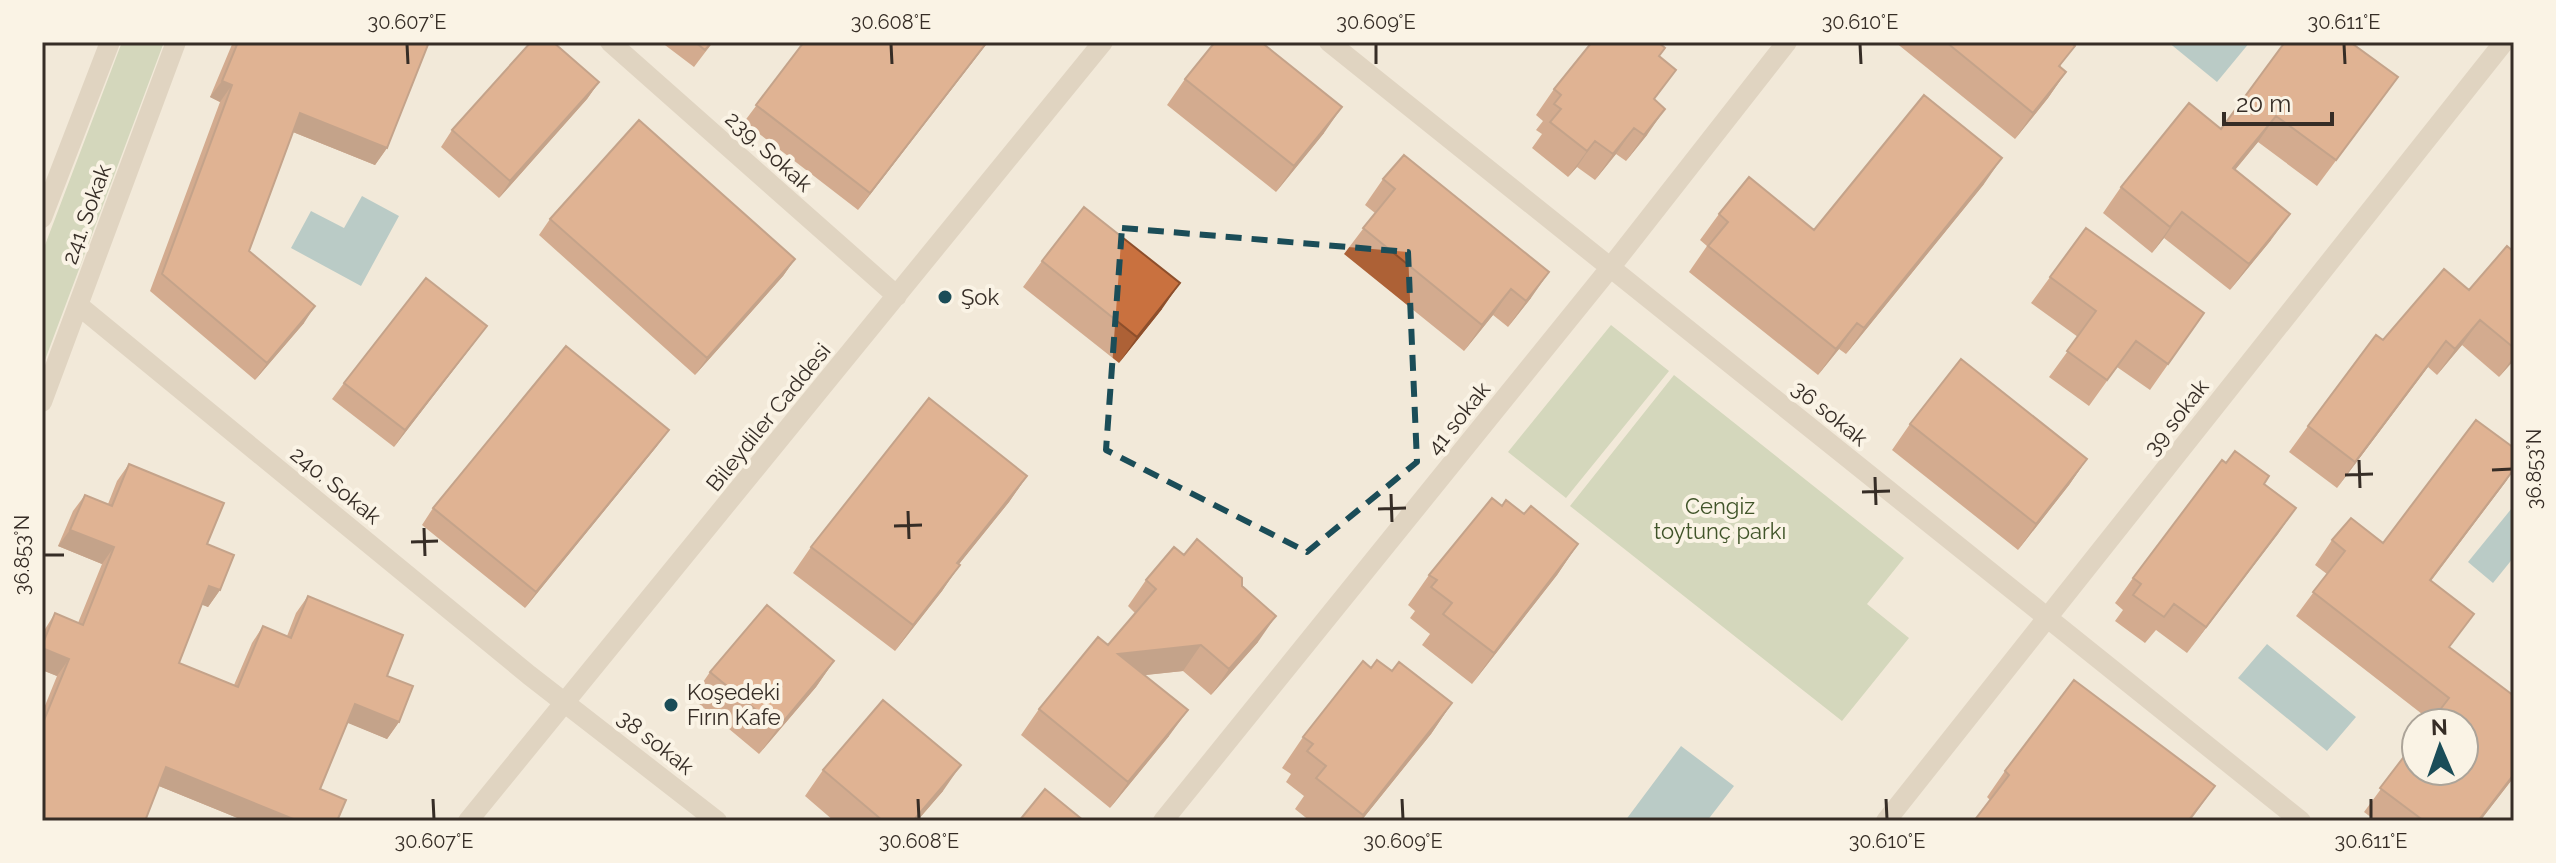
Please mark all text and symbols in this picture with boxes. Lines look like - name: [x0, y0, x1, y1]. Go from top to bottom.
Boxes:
- text: 30.607°E: [367, 10, 447, 34]
- text: 30.608°E: [851, 10, 931, 34]
- text: 30.609°E: [1336, 10, 1416, 34]
- text: 30.610°E: [1822, 10, 1898, 34]
- text: 30.611°E: [2308, 10, 2380, 34]
- scale bar: [2224, 76, 2332, 126]
- text: 20 m: [2236, 89, 2291, 118]
- street label: 239. Sokak: [720, 105, 818, 197]
- street label: 241. Sokak: [56, 160, 116, 267]
- place label: Şok: [961, 284, 999, 310]
- marker: Şok: [936, 288, 954, 306]
- street label: Bileydiler Caddesi: [700, 338, 836, 496]
- street label: 39 sokak: [2138, 374, 2214, 460]
- street label: 36 sokak: [1787, 375, 1873, 452]
- street label: 41 sokak: [1421, 376, 1495, 460]
- text: 36.853°N: [2522, 429, 2546, 509]
- street label: 240. Sokak: [286, 441, 387, 529]
- park label: Cengiz toytunç parkı: [1654, 493, 1786, 544]
- text: 36.853°N: [10, 515, 34, 595]
- place label: Koşedeki Fırın Kafe: [687, 679, 781, 730]
- marker: Koşedeki Fırın Kafe: [662, 696, 680, 714]
- street label: 38 sokak: [613, 704, 699, 780]
- north arrow: [2400, 707, 2480, 787]
- text: N: [2430, 714, 2448, 740]
- text: 30.607°E: [394, 829, 474, 853]
- text: 30.608°E: [879, 829, 959, 853]
- text: 30.609°E: [1363, 829, 1443, 853]
- text: 30.610°E: [1849, 829, 1925, 853]
- text: 30.611°E: [2335, 829, 2407, 853]

